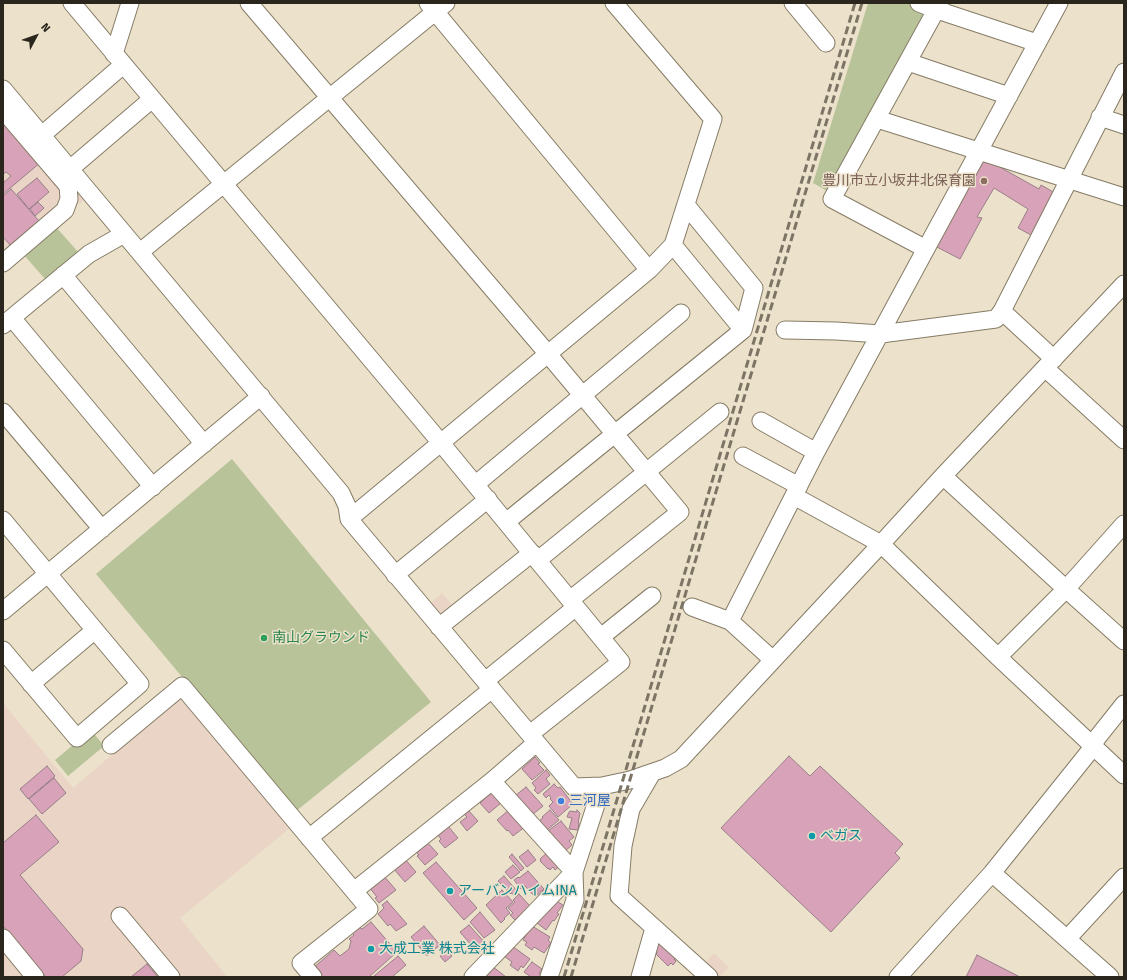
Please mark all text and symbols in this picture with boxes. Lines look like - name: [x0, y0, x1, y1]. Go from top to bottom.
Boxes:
- north arrow: [16, 16, 56, 56]
- text: N: [38, 21, 53, 35]
- place label: 豊川市立小坂井北保育園: [822, 173, 976, 189]
- marker: 豊川市立小坂井北保育園: [979, 176, 989, 186]
- place label: 南山グラウンド: [272, 630, 370, 646]
- marker: 南山グラウンド: [259, 633, 269, 643]
- place label: 三河屋: [569, 793, 611, 809]
- marker: 三河屋: [556, 796, 566, 806]
- place label: ベガス: [820, 828, 862, 844]
- marker: ベガス: [807, 831, 817, 841]
- place label: アーバンハイムINA: [458, 883, 577, 899]
- marker: アーバンハイムINA: [445, 886, 455, 896]
- place label: 大成工業 株式会社: [379, 941, 495, 957]
- marker: 大成工業 株式会社: [366, 944, 376, 954]

